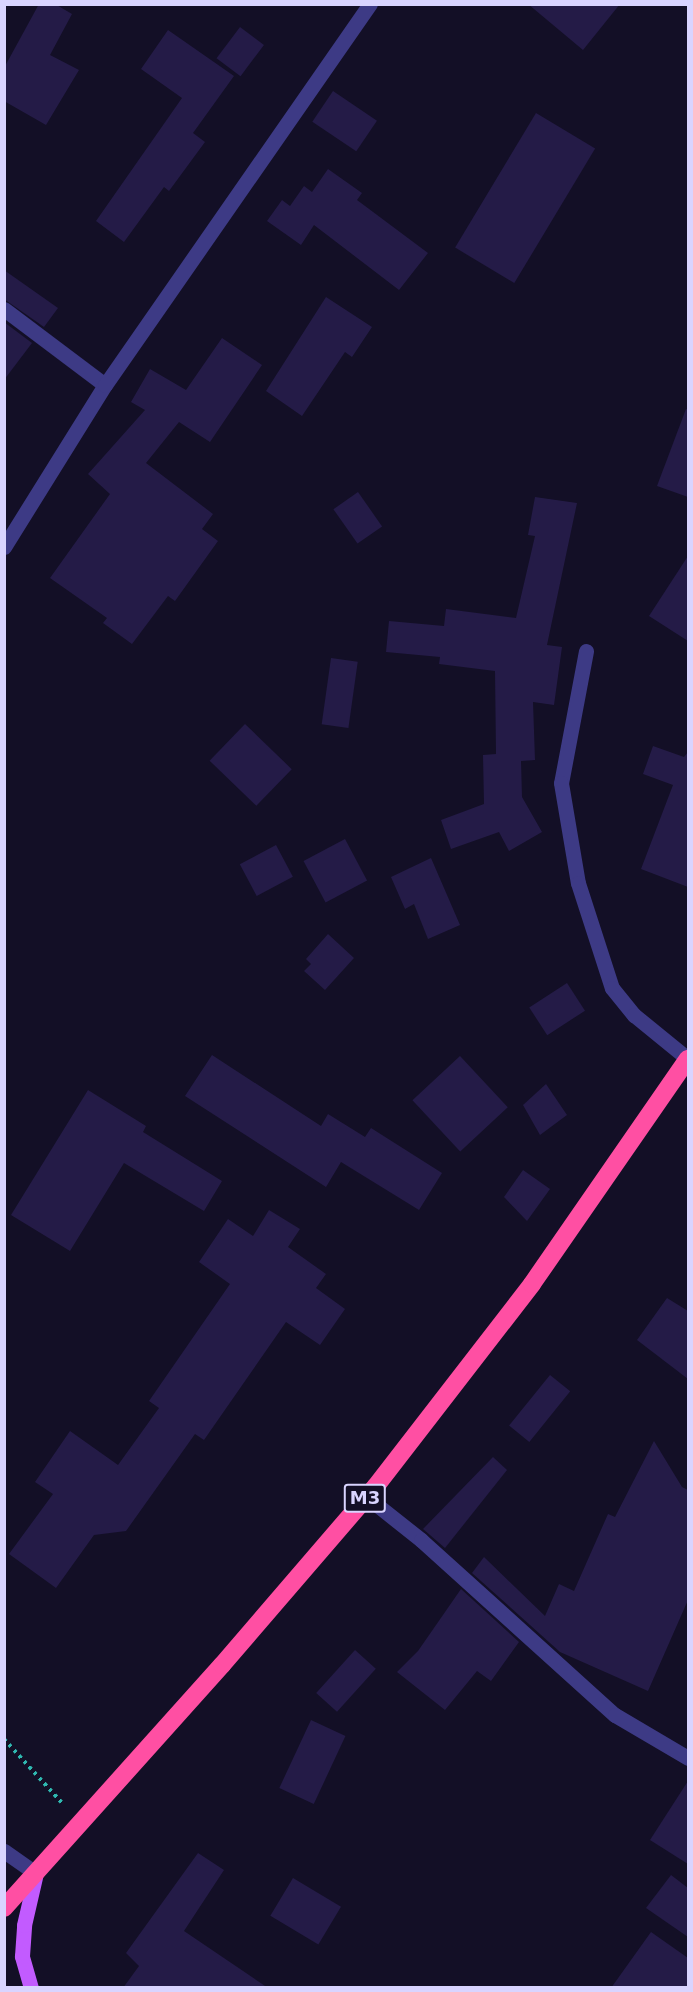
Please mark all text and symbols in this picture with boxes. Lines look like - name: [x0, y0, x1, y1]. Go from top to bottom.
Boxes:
- road number: M3: [342, 1483, 388, 1513]

